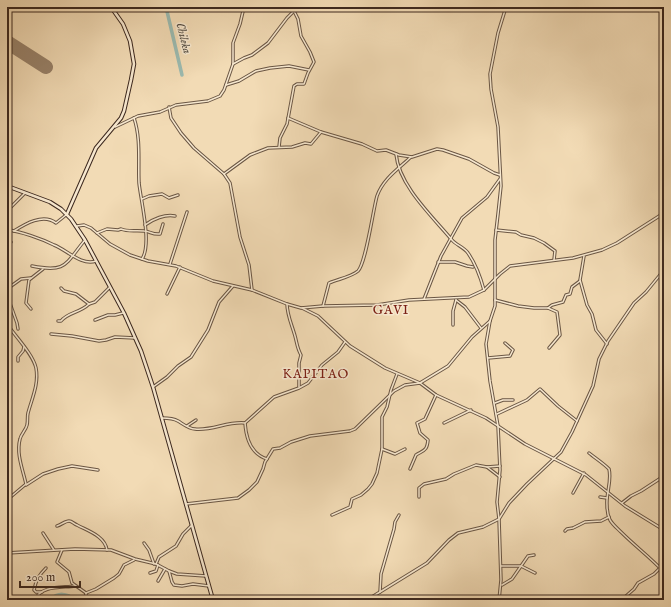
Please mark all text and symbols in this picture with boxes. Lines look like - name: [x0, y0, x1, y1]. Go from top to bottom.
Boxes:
- water label: Chileka: [172, 21, 195, 55]
- district label: GAVI: [373, 302, 409, 319]
- district label: KAPITAO: [283, 366, 349, 383]
- scale bar: [20, 563, 80, 589]
- text: 200 m: [26, 570, 55, 585]

